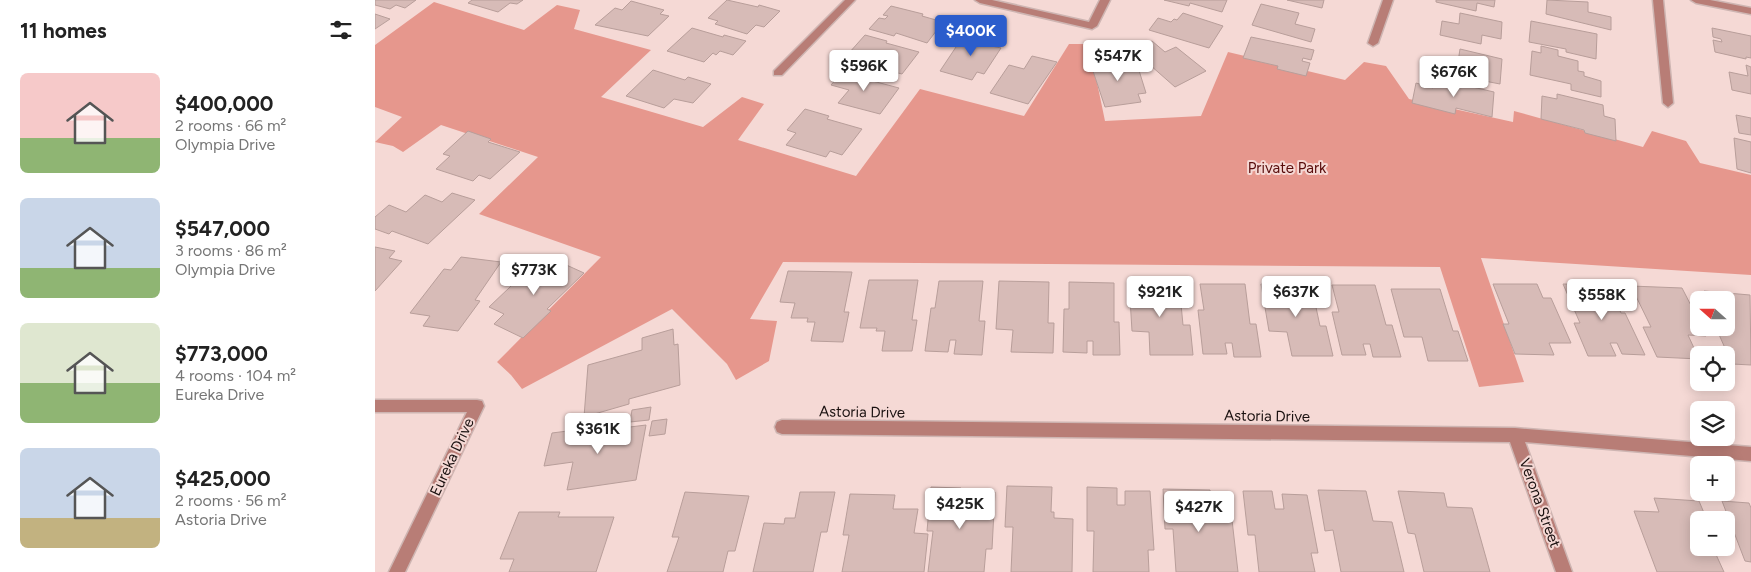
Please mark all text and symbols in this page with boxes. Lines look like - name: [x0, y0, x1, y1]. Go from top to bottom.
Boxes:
- pin: $400K: [936, 15, 1006, 57]
- icon: filters: [327, 16, 355, 44]
- text: 11 homes: [20, 18, 107, 43]
- text: $400K: [946, 21, 996, 40]
- pin: $547K: [1083, 39, 1153, 82]
- text: $547K: [1094, 46, 1142, 65]
- pin: $596K: [829, 49, 899, 92]
- text: $596K: [840, 56, 888, 75]
- pin: $676K: [1419, 56, 1489, 98]
- text: $676K: [1431, 62, 1477, 81]
- text: $400,000: [175, 91, 273, 116]
- icon: home: [60, 93, 120, 153]
- text: 2 rooms · 66 m²: [175, 116, 286, 135]
- text: Olympia Drive: [175, 135, 275, 154]
- park label: Private Park: [1248, 159, 1327, 177]
- text: $547,000: [175, 216, 270, 241]
- icon: home: [60, 218, 120, 278]
- text: 3 rooms · 86 m²: [175, 241, 287, 260]
- pin: $773K: [499, 254, 569, 296]
- text: Olympia Drive: [175, 260, 275, 279]
- text: $773K: [511, 260, 557, 279]
- pin: $921K: [1125, 276, 1195, 318]
- pin: $637K: [1261, 276, 1331, 318]
- pin: $558K: [1567, 278, 1637, 321]
- text: $921K: [1138, 282, 1182, 301]
- text: $637K: [1273, 282, 1319, 301]
- text: $558K: [1578, 285, 1626, 304]
- north arrow: [1690, 291, 1735, 336]
- map controls: [1690, 291, 1735, 556]
- text: $773,000: [175, 341, 268, 366]
- icon: home: [60, 343, 120, 403]
- button: locate: [1690, 346, 1735, 391]
- text: 4 rooms · 104 m²: [175, 366, 296, 385]
- text: Eureka Drive: [175, 385, 264, 404]
- button: layers: [1690, 401, 1735, 446]
- street label: Astoria Drive: [819, 402, 905, 422]
- street label: Astoria Drive: [1224, 406, 1310, 426]
- pin: $361K: [563, 412, 633, 455]
- street label: Eureka Drive: [426, 415, 478, 499]
- text: $361K: [576, 419, 620, 438]
- street label: Verona Street: [1516, 456, 1565, 550]
- button: +: [1690, 456, 1735, 501]
- text: $425,000: [175, 466, 271, 491]
- icon: home: [60, 468, 120, 528]
- pin: $425K: [925, 488, 995, 530]
- pin: $427K: [1164, 490, 1234, 533]
- text: 2 rooms · 56 m²: [175, 491, 287, 510]
- text: $425K: [936, 494, 984, 513]
- text: $427K: [1175, 497, 1223, 516]
- text: Astoria Drive: [175, 510, 267, 529]
- button: −: [1690, 511, 1735, 556]

